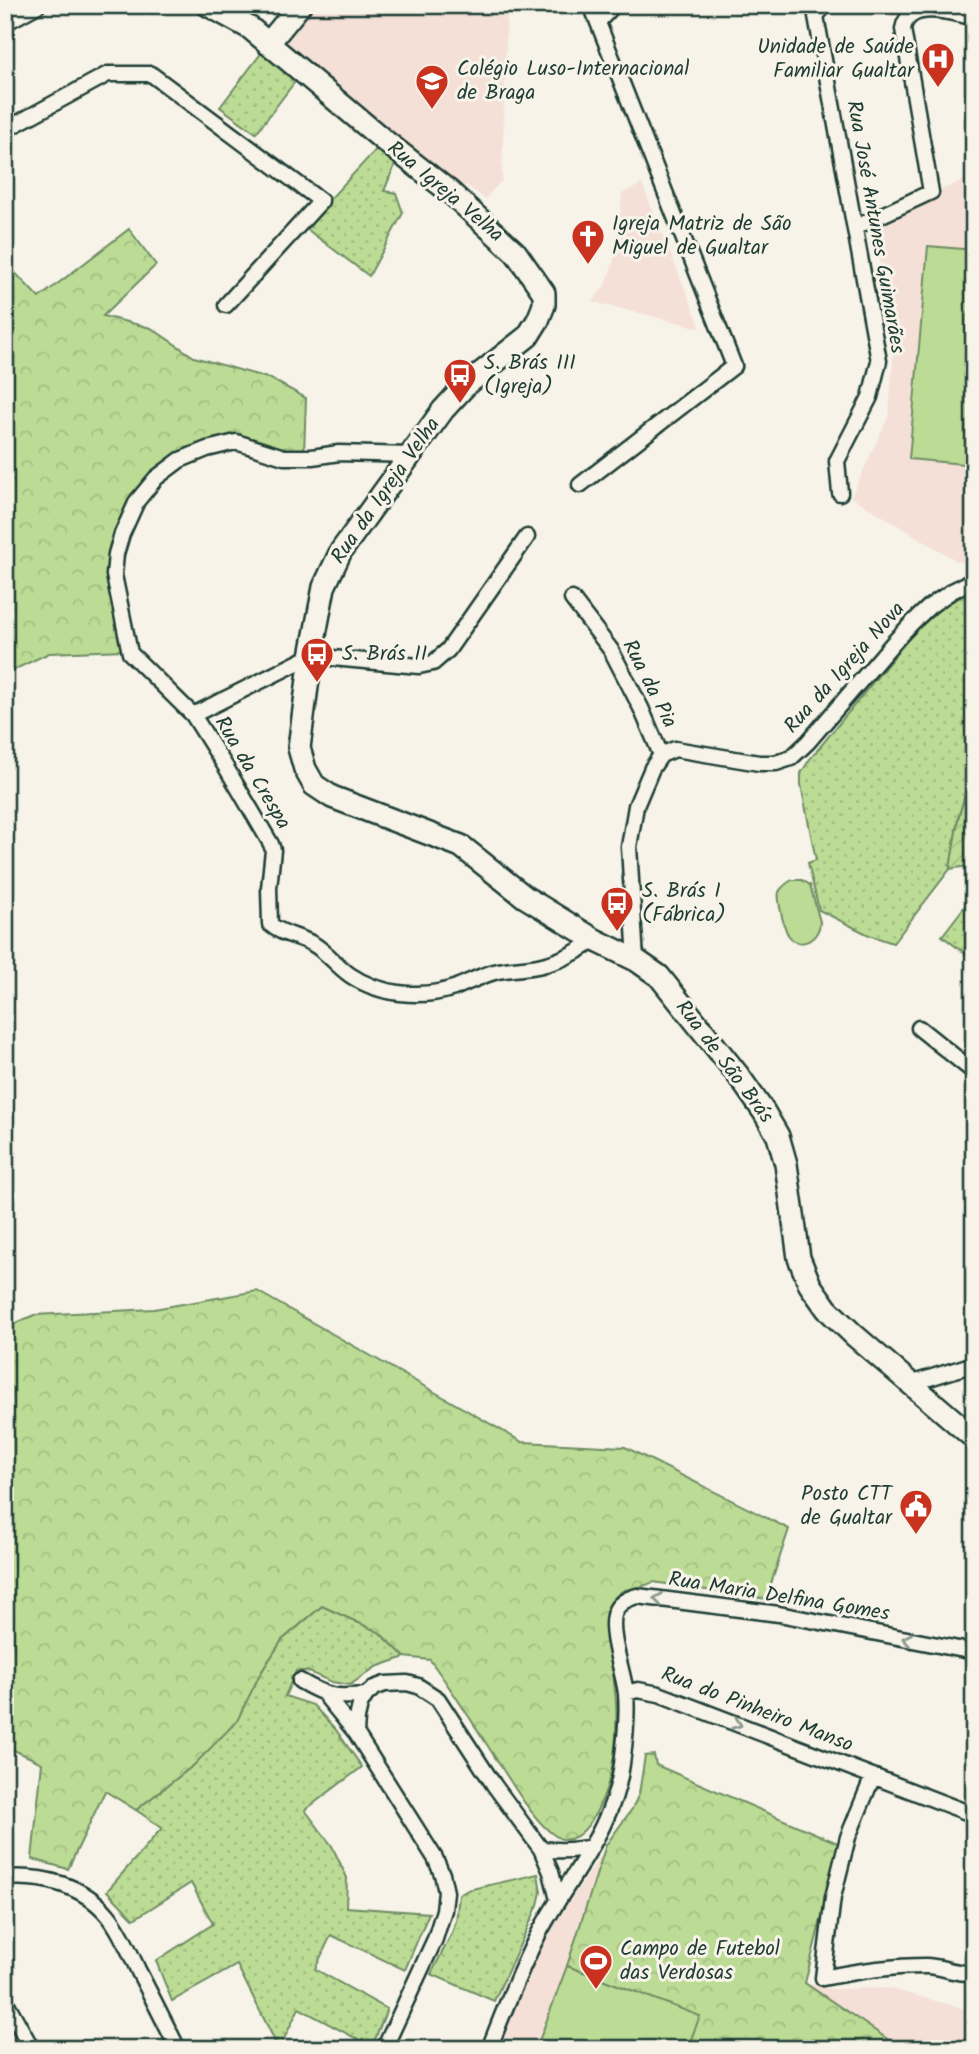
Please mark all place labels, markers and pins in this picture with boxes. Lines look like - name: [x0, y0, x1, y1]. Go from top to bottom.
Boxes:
- place label: Unidade de Saúde Familiar Gualtar: [757, 31, 915, 88]
- hospital icon: Unidade de Saúde Familiar Gualtar: [919, 40, 957, 89]
- place label: Colégio Luso-Internacional de Braga: [457, 53, 689, 110]
- school or university icon: Colégio Luso-Internacional de Braga: [413, 62, 451, 111]
- place label: Igreja Matriz de São Miguel de Gualtar: [612, 208, 792, 265]
- church icon: Igreja Matriz de São Miguel de Gualtar: [569, 217, 607, 266]
- place label: S. Brás III (Igreja): [484, 347, 576, 404]
- bus stop icon: S. Brás III (Igreja): [441, 356, 479, 405]
- bus stop icon: S. Brás II: [298, 635, 336, 684]
- place label: S. Brás II: [342, 638, 427, 671]
- place label: S. Brás I (Fábrica): [642, 875, 726, 932]
- bus stop icon: S. Brás I (Fábrica): [598, 884, 636, 933]
- place label: Posto CTT de Gualtar: [801, 1478, 894, 1535]
- public building icon: Posto CTT de Gualtar: [897, 1487, 935, 1536]
- place label: Campo de Futebol das Verdosas: [620, 1933, 780, 1990]
- sports icon: Campo de Futebol das Verdosas: [577, 1942, 615, 1991]

